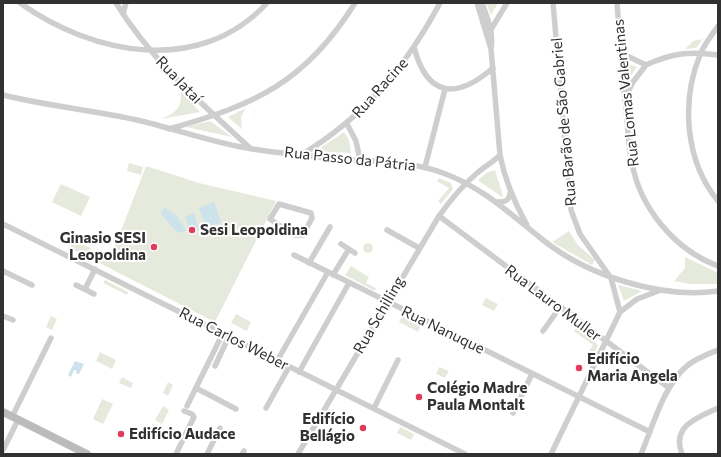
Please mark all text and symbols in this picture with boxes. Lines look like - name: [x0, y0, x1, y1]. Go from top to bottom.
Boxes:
- street label: Rua Lomas Valentinas: [609, 18, 643, 168]
- street label: Rua Barão de São Gabriel: [548, 37, 580, 207]
- street label: Rua Jataí: [152, 52, 206, 108]
- street label: Rua Racine: [348, 54, 412, 122]
- street label: Rua Passo da Pátria: [283, 143, 417, 175]
- place label: Sesi Leopoldina: [200, 221, 308, 239]
- marker: Sesi Leopoldina: [187, 225, 197, 235]
- place label: Ginasio SESI Leopoldina: [60, 229, 146, 264]
- marker: Ginasio SESI Leopoldina: [149, 242, 159, 252]
- street label: Rua Lauro Muller: [501, 261, 605, 345]
- street label: Rua Schilling: [350, 273, 408, 357]
- street label: Rua Nanuque: [398, 302, 488, 358]
- street label: Rua Carlos Weber: [176, 304, 292, 374]
- place label: Edifício Maria Angela: [587, 350, 678, 385]
- marker: Edifício Maria Angela: [574, 363, 584, 373]
- place label: Colégio Madre Paula Montalt: [427, 379, 527, 414]
- marker: Colégio Madre Paula Montalt: [414, 392, 424, 402]
- place label: Edifício Bellágio: [300, 410, 355, 445]
- marker: Edifício Bellágio: [358, 423, 368, 433]
- place label: Edifício Audace: [129, 425, 236, 443]
- marker: Edifício Audace: [116, 429, 126, 439]

